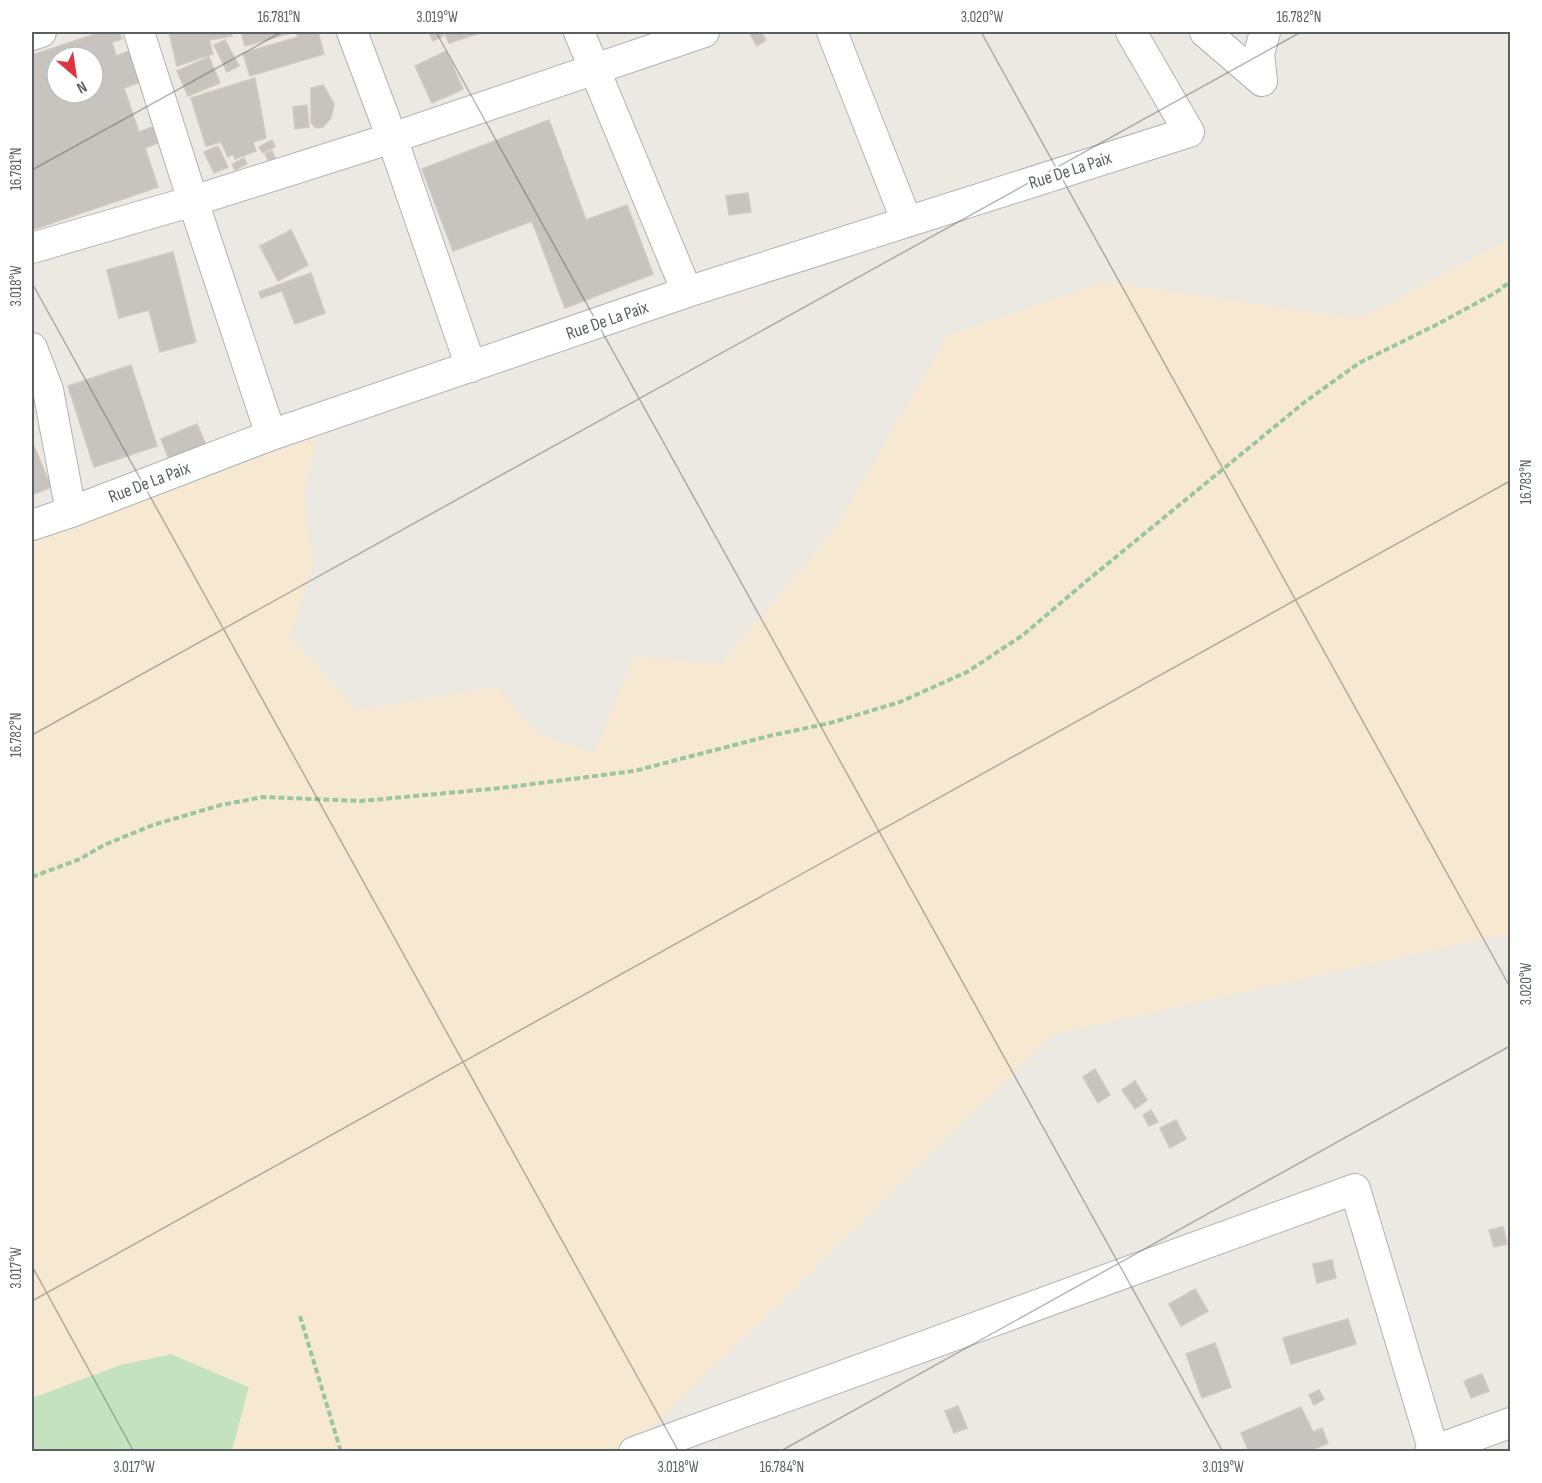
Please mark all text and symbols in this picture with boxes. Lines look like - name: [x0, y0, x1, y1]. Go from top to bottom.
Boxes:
- text: 16.781°N: [257, 8, 301, 27]
- text: 3.019°W: [416, 8, 458, 27]
- text: 3.020°W: [961, 8, 1003, 27]
- text: 16.782°N: [1277, 8, 1321, 27]
- north arrow: [45, 45, 105, 105]
- text: N: [73, 76, 90, 97]
- text: 16.781°N: [7, 147, 26, 191]
- street label: Rue De La Paix: [1026, 147, 1114, 194]
- text: 3.018°W: [7, 265, 26, 307]
- street label: Rue De La Paix: [563, 297, 651, 344]
- street label: Rue De La Paix: [105, 457, 193, 508]
- text: 16.783°N: [1517, 460, 1536, 504]
- text: 16.782°N: [7, 713, 26, 757]
- text: 3.020°W: [1517, 963, 1536, 1005]
- text: 3.017°W: [7, 1247, 26, 1289]
- text: 3.017°W: [113, 1458, 155, 1477]
- text: 3.018°W: [657, 1458, 699, 1477]
- text: 16.784°N: [760, 1458, 804, 1477]
- text: 3.019°W: [1202, 1458, 1244, 1477]

